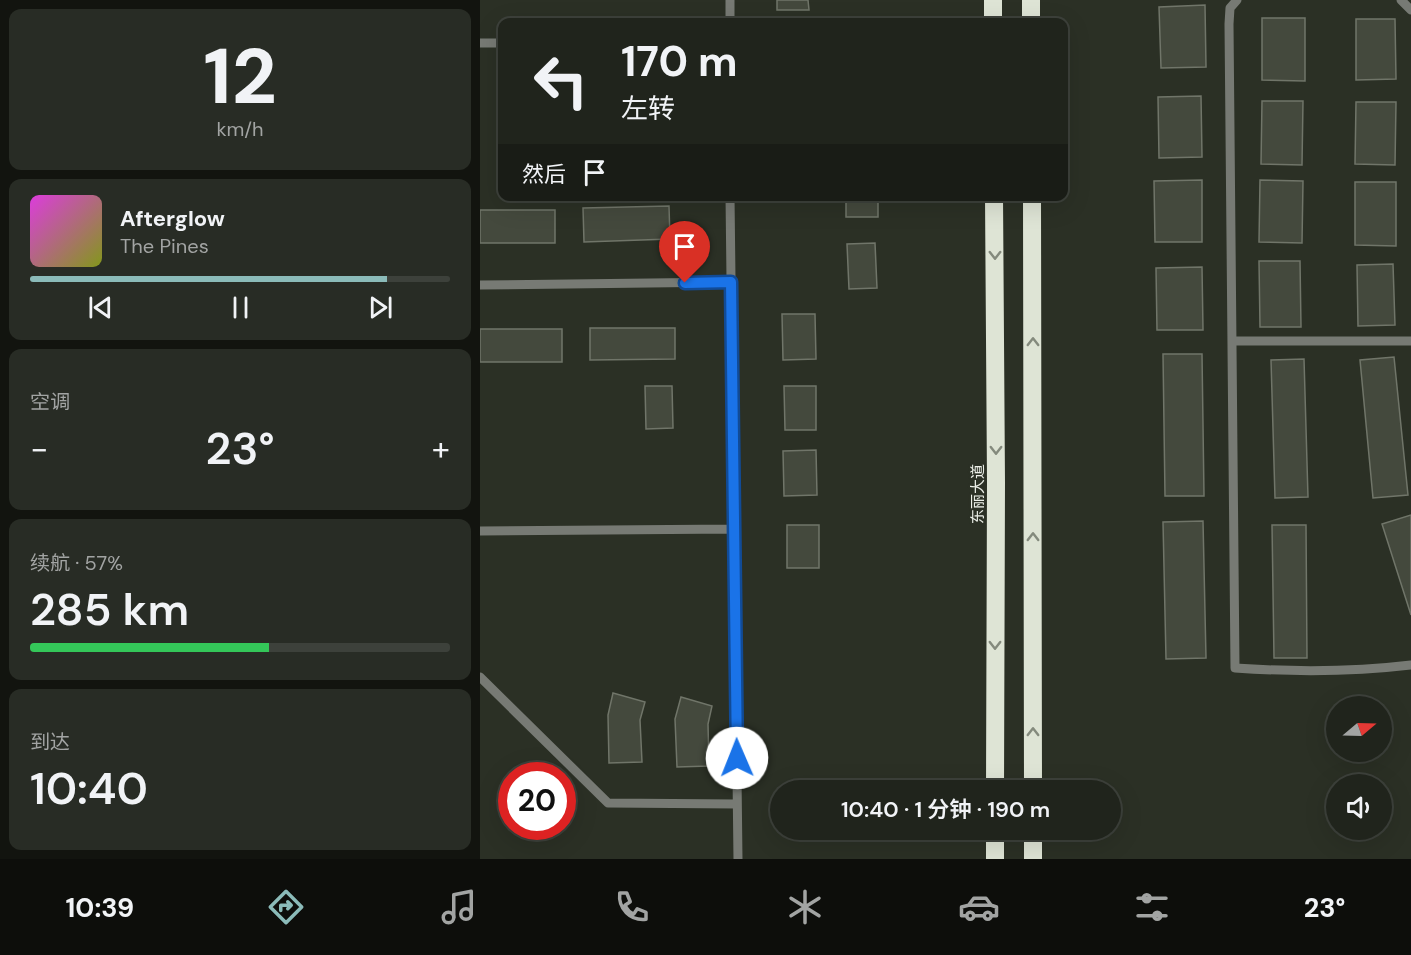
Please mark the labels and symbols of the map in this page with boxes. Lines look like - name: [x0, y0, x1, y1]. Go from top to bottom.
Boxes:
- pin: [659, 221, 710, 283]
- one-way arrow: [988, 250, 1001, 259]
- one-way arrow: [1027, 338, 1039, 347]
- one-way arrow: [990, 445, 1002, 454]
- street label: 东丽大道: [968, 464, 988, 524]
- one-way arrow: [1027, 533, 1039, 542]
- one-way arrow: [989, 640, 1001, 649]
- north arrow: [1326, 696, 1392, 762]
- position arrow: [705, 726, 769, 790]
- one-way arrow: [1027, 728, 1039, 737]
- speed limit sign: 20: [498, 762, 576, 840]

